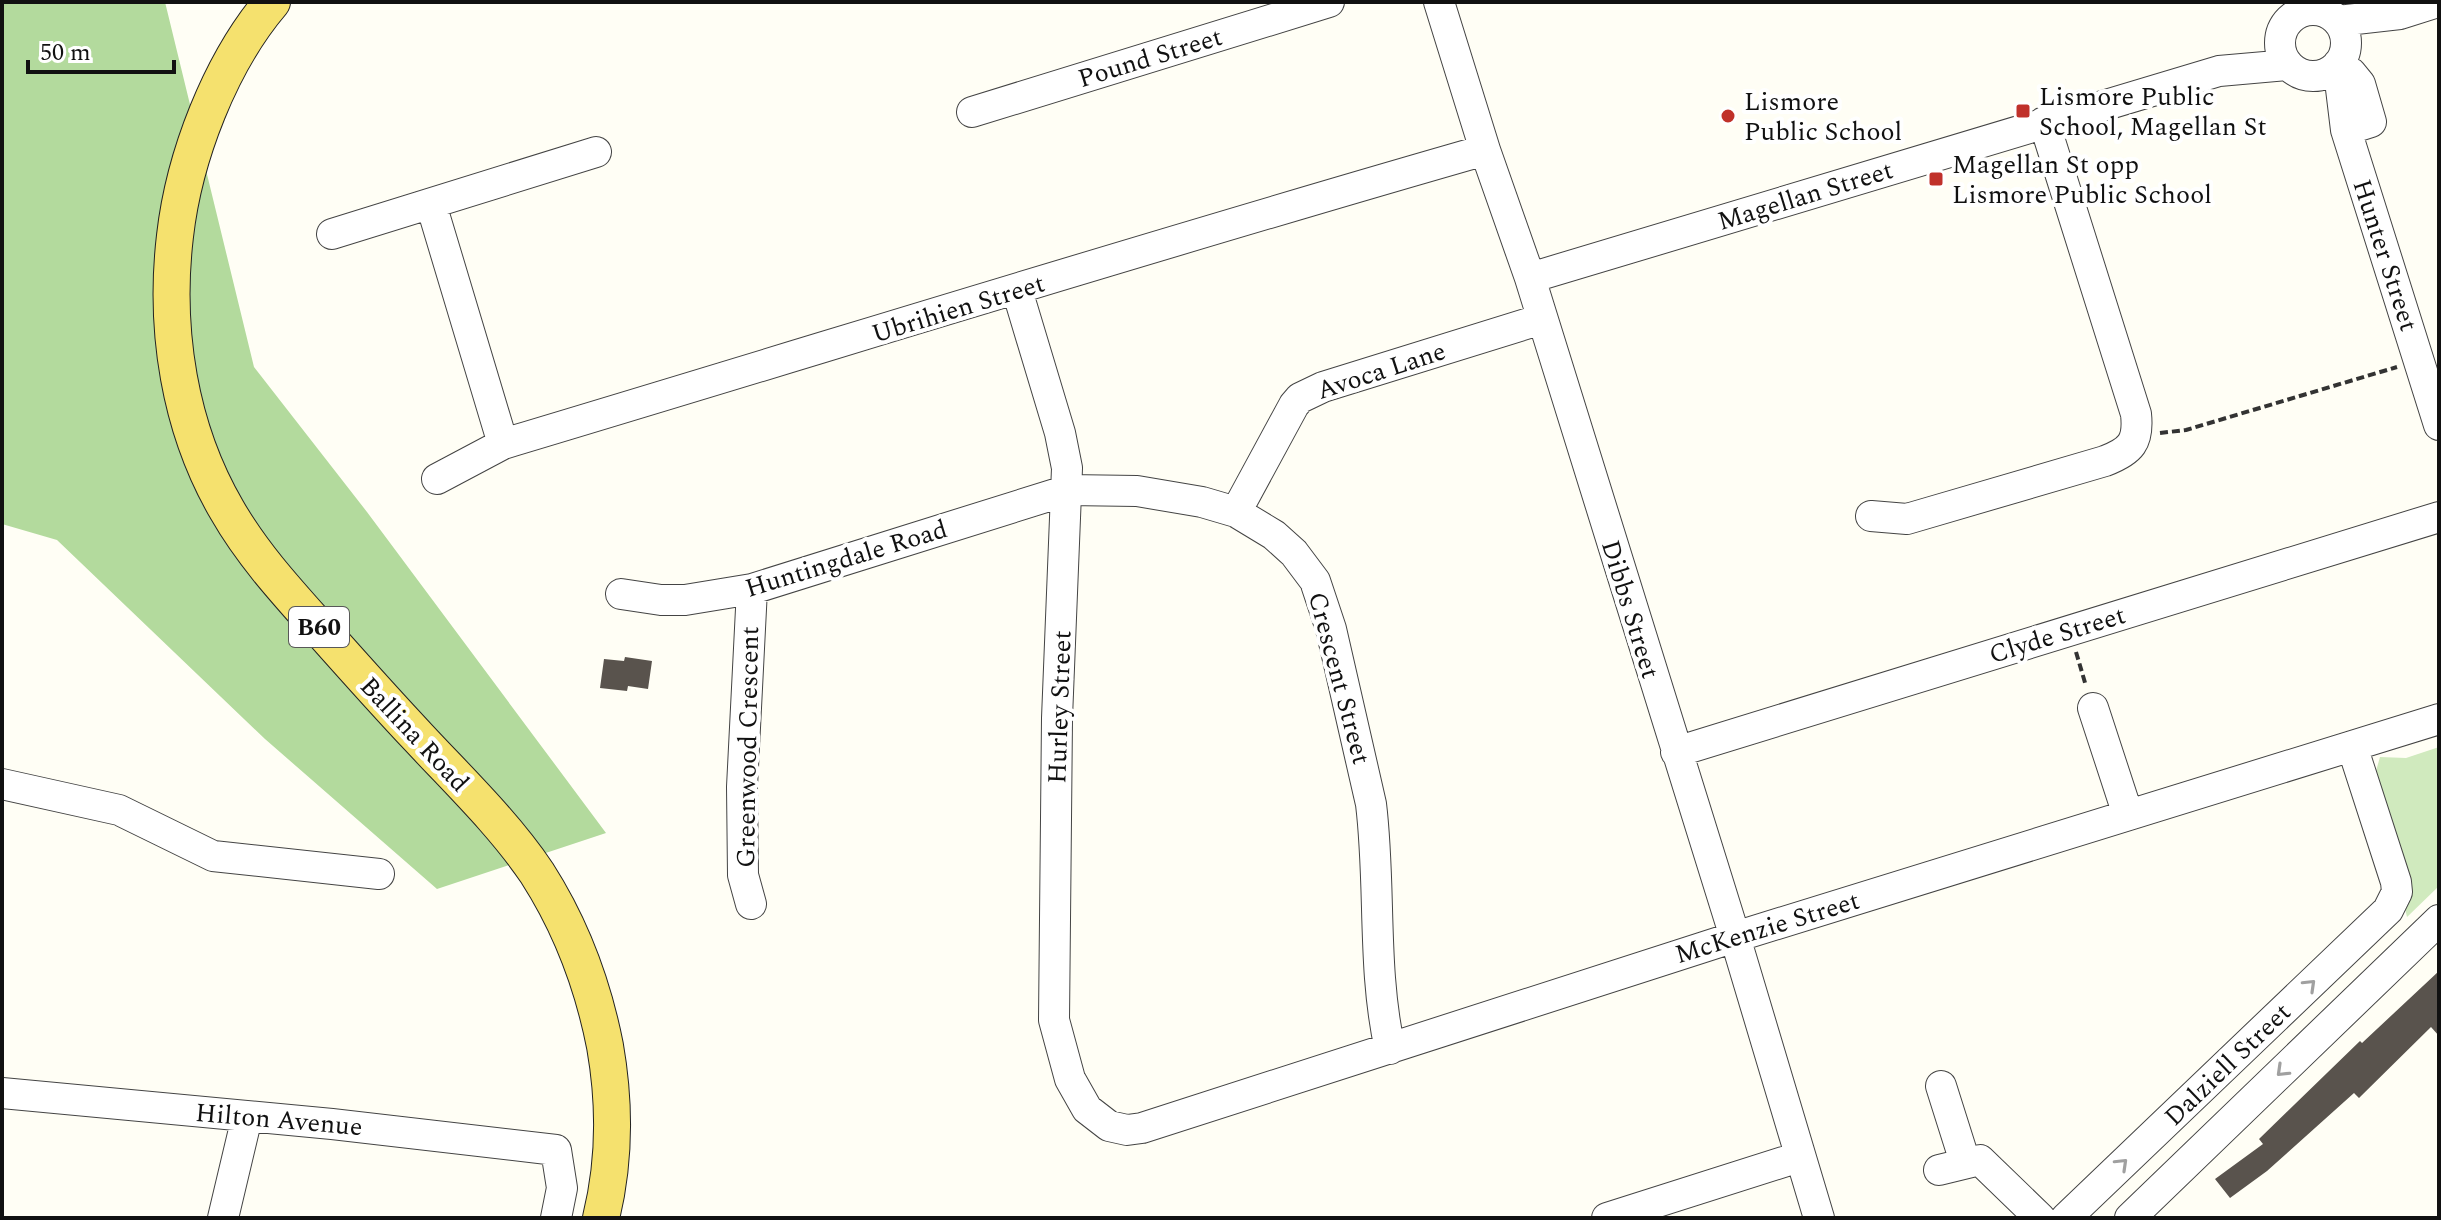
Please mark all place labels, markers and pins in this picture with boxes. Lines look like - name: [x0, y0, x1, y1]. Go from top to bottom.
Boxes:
- place label: Lismore Public School, Magellan St: [2039, 77, 2267, 147]
- place label: Lismore Public School: [1744, 82, 1902, 152]
- marker: Lismore Public School, Magellan St: [2014, 102, 2032, 120]
- marker: Lismore Public School: [1719, 107, 1737, 125]
- place label: Magellan St opp Lismore Public School: [1952, 145, 2212, 215]
- marker: Magellan St opp Lismore Public School: [1927, 170, 1945, 188]

